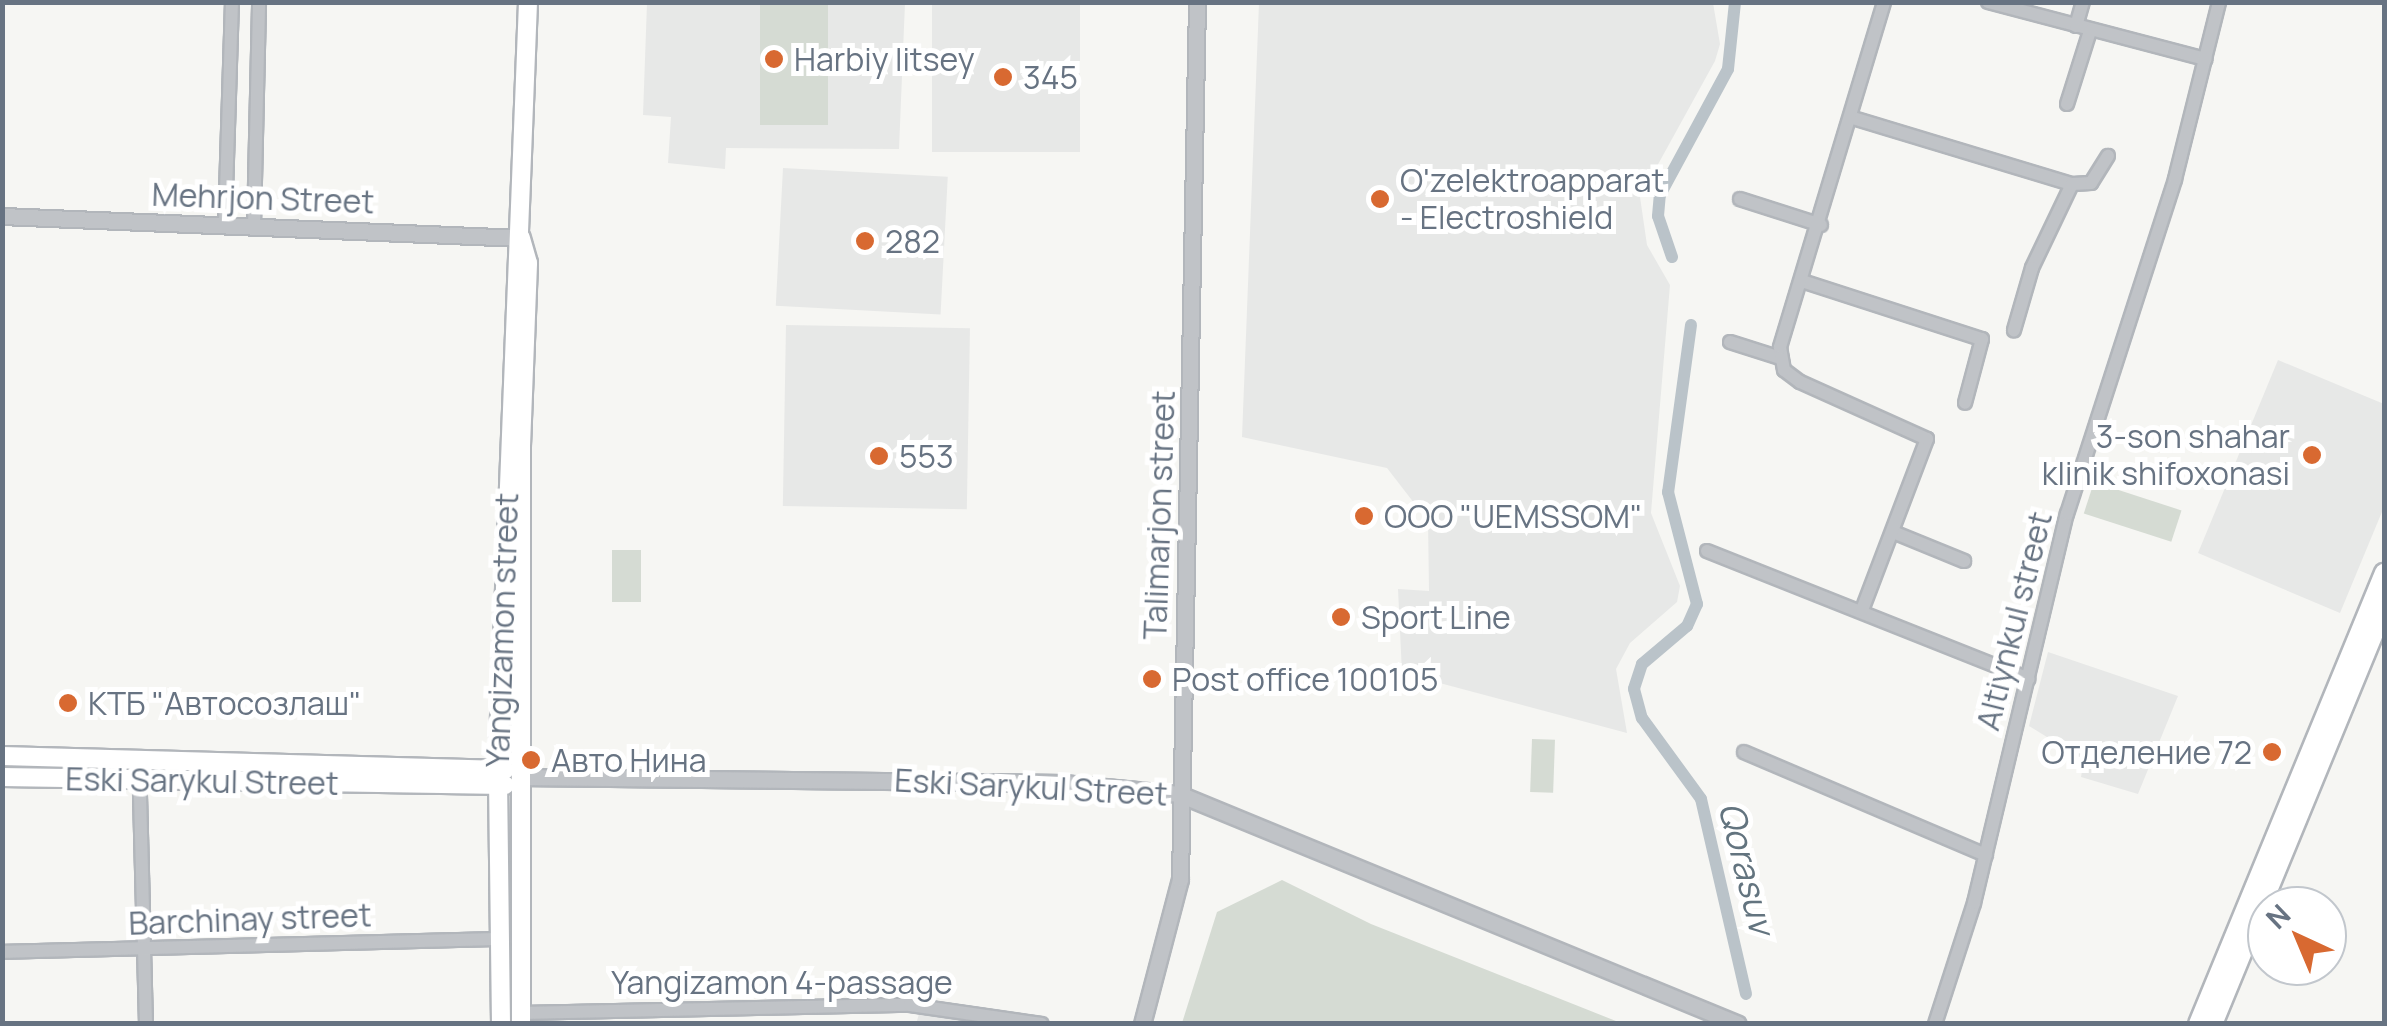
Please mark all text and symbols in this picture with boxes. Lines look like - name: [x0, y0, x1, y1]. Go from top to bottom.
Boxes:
- place label: Harbiy litsey: [794, 40, 975, 78]
- marker: Harbiy litsey: [763, 48, 785, 70]
- place label: 345: [1023, 58, 1078, 96]
- marker: 345: [992, 66, 1014, 88]
- place label: O'zelektroapparat - Electroshield: [1400, 162, 1664, 237]
- street label: Mehrjon Street: [151, 175, 375, 221]
- marker: O'zelektroapparat - Electroshield: [1369, 188, 1391, 210]
- place label: 282: [885, 222, 940, 260]
- marker: 282: [854, 230, 876, 252]
- street label: Talimarjon street: [1135, 390, 1183, 640]
- place label: 3-son shahar klinik shifoxonasi: [2042, 418, 2290, 493]
- place label: 553: [899, 437, 954, 475]
- marker: 3-son shahar klinik shifoxonasi: [2299, 442, 2325, 468]
- marker: 553: [868, 445, 890, 467]
- street label: Yangizamon street: [478, 492, 526, 768]
- place label: ООО "UEMSSOM": [1384, 497, 1643, 535]
- marker: ООО "UEMSSOM": [1353, 505, 1375, 527]
- street label: Altiynkul street: [1968, 508, 2060, 734]
- place label: Sport Line: [1361, 598, 1511, 636]
- marker: Sport Line: [1330, 606, 1352, 628]
- place label: Post office 100105: [1172, 660, 1438, 698]
- marker: Post office 100105: [1141, 668, 1163, 690]
- place label: КТБ "Автосозлаш": [88, 684, 362, 722]
- marker: КТБ "Автосозлаш": [57, 692, 79, 714]
- place label: Отделение 72: [2041, 733, 2252, 771]
- place label: Авто Нина: [551, 741, 706, 779]
- marker: Отделение 72: [2261, 741, 2283, 763]
- marker: Авто Нина: [520, 749, 542, 771]
- street label: Eski Sarykul Street: [65, 759, 339, 803]
- street label: Eski Sarykul Street: [894, 761, 1168, 813]
- water label: Qorasuv: [1710, 798, 1784, 938]
- north arrow: [2247, 886, 2347, 986]
- text: N: [2257, 895, 2298, 937]
- street label: Barchinay street: [128, 896, 372, 942]
- street label: Yangizamon 4-passage: [611, 963, 953, 1001]

